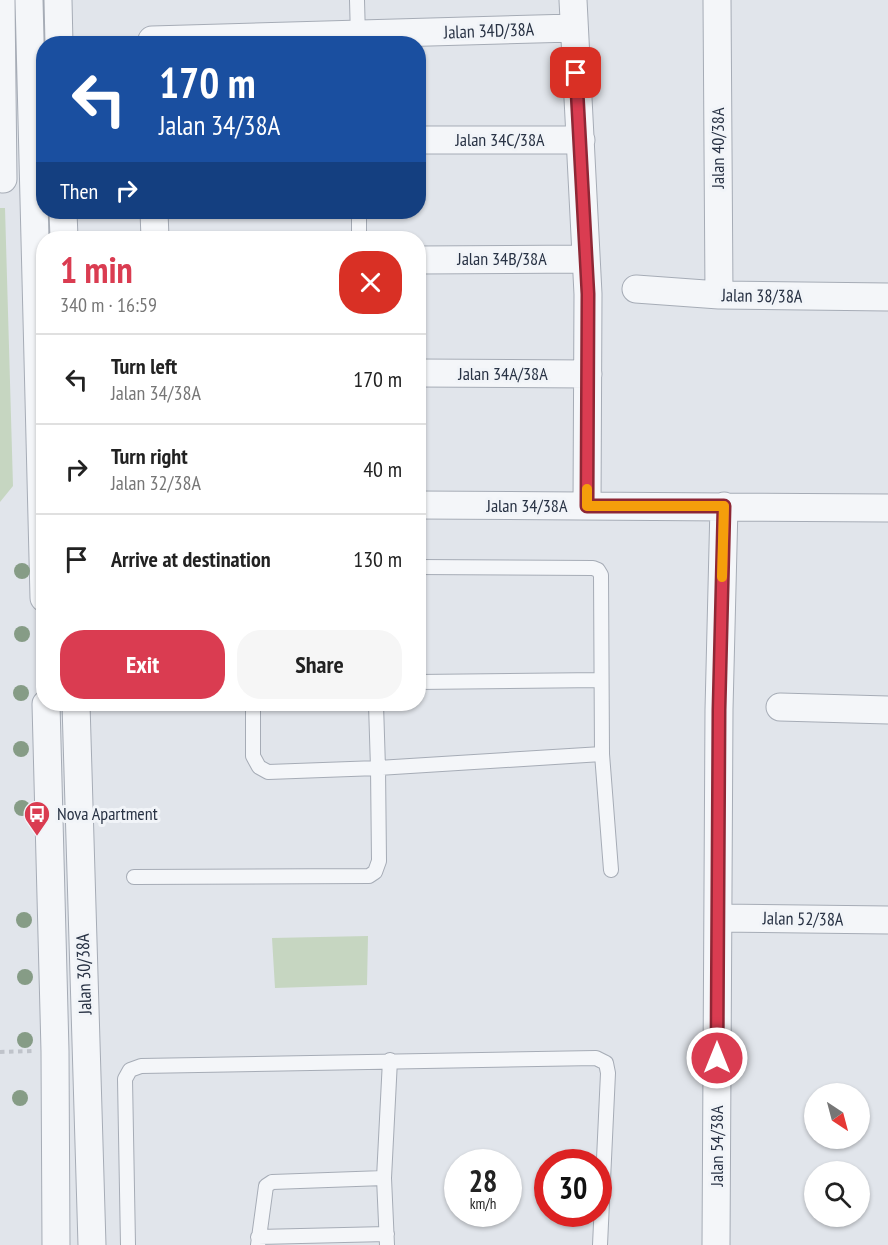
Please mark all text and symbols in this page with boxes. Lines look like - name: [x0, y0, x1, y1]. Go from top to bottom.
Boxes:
- street label: Jalan 34D/38A: [442, 17, 535, 44]
- pin: [550, 47, 601, 98]
- text: 170 m: [159, 55, 256, 110]
- icon: arrive: [559, 56, 592, 89]
- icon: left: [60, 60, 138, 138]
- street label: Jalan 40/38A: [706, 107, 729, 189]
- text: Jalan 34/38A: [159, 108, 280, 142]
- street label: Jalan 34C/38A: [454, 128, 545, 151]
- icon: right: [110, 174, 143, 207]
- text: Then: [60, 177, 98, 205]
- text: 1 min: [60, 246, 133, 293]
- street label: Jalan 34B/38A: [456, 247, 547, 270]
- button: close: [339, 251, 402, 314]
- street label: Jalan 38/38A: [720, 283, 803, 308]
- text: 340 m · 16:59: [60, 292, 157, 318]
- text: Turn left: [111, 352, 177, 380]
- street label: Jalan 34A/38A: [457, 362, 548, 385]
- icon: left: [60, 363, 93, 396]
- text: 170 m: [353, 365, 402, 393]
- text: Jalan 34/38A: [111, 380, 201, 406]
- text: Turn right: [111, 442, 188, 470]
- icon: right: [60, 453, 93, 486]
- text: 40 m: [363, 455, 402, 483]
- text: Jalan 32/38A: [111, 470, 201, 496]
- street label: Jalan 34/38A: [486, 494, 568, 517]
- icon: arrive: [60, 543, 93, 576]
- text: Arrive at destination: [111, 545, 271, 573]
- text: 130 m: [353, 545, 402, 573]
- button: Exit: [60, 630, 225, 699]
- button: Share: [237, 630, 402, 699]
- bus stop icon: Nova Apartment: [22, 799, 52, 837]
- place label: Nova Apartment: [57, 802, 158, 825]
- street label: Jalan 52/38A: [761, 906, 844, 931]
- street label: Jalan 30/38A: [71, 933, 96, 1016]
- position arrow: [685, 1026, 749, 1090]
- north arrow: [804, 1083, 870, 1149]
- map controls: [804, 1083, 870, 1227]
- street label: Jalan 54/38A: [705, 1105, 728, 1187]
- speed limit sign: 30: [534, 1149, 612, 1227]
- text: 28: [469, 1161, 497, 1200]
- button: search: [804, 1161, 870, 1227]
- text: km/h: [470, 1194, 496, 1213]

